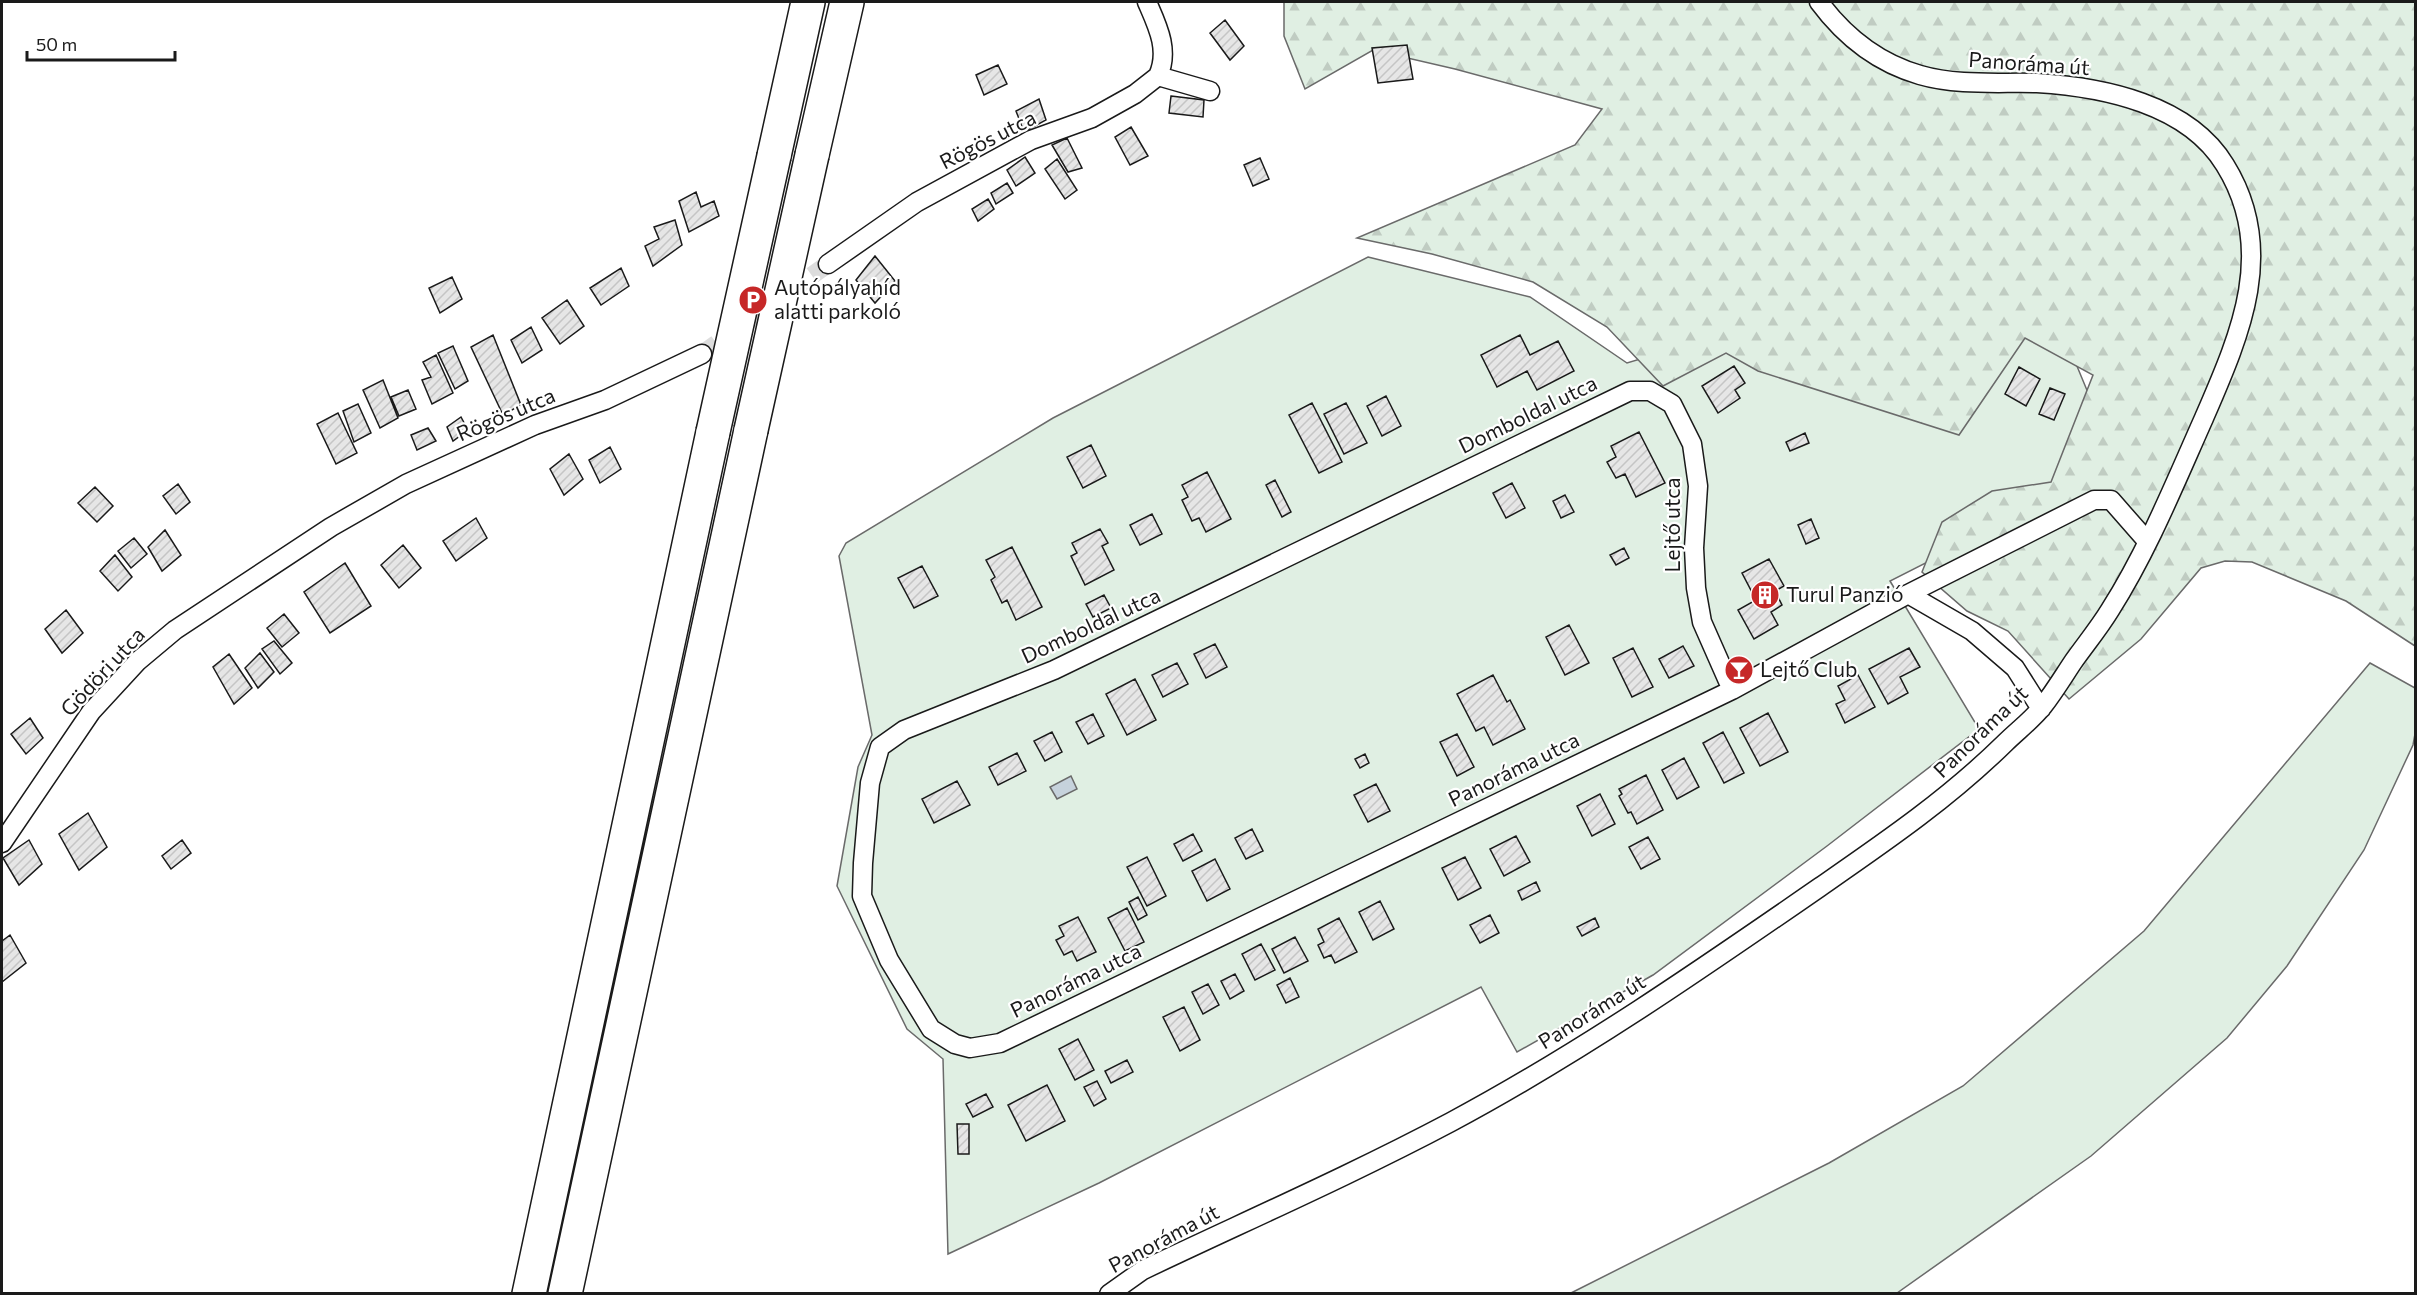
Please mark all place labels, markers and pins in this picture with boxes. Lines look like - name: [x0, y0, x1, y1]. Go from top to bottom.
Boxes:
- place label: Autópályahíd alatti parkoló: [774, 274, 901, 323]
- parking icon: Autópályahíd alatti parkoló: [737, 284, 769, 316]
- building icon: Turul Panzió: [1749, 579, 1781, 611]
- place label: Turul Panzió: [1786, 581, 1903, 606]
- bar icon: Lejtő Club: [1723, 654, 1755, 686]
- place label: Lejtő Club: [1760, 656, 1857, 681]

